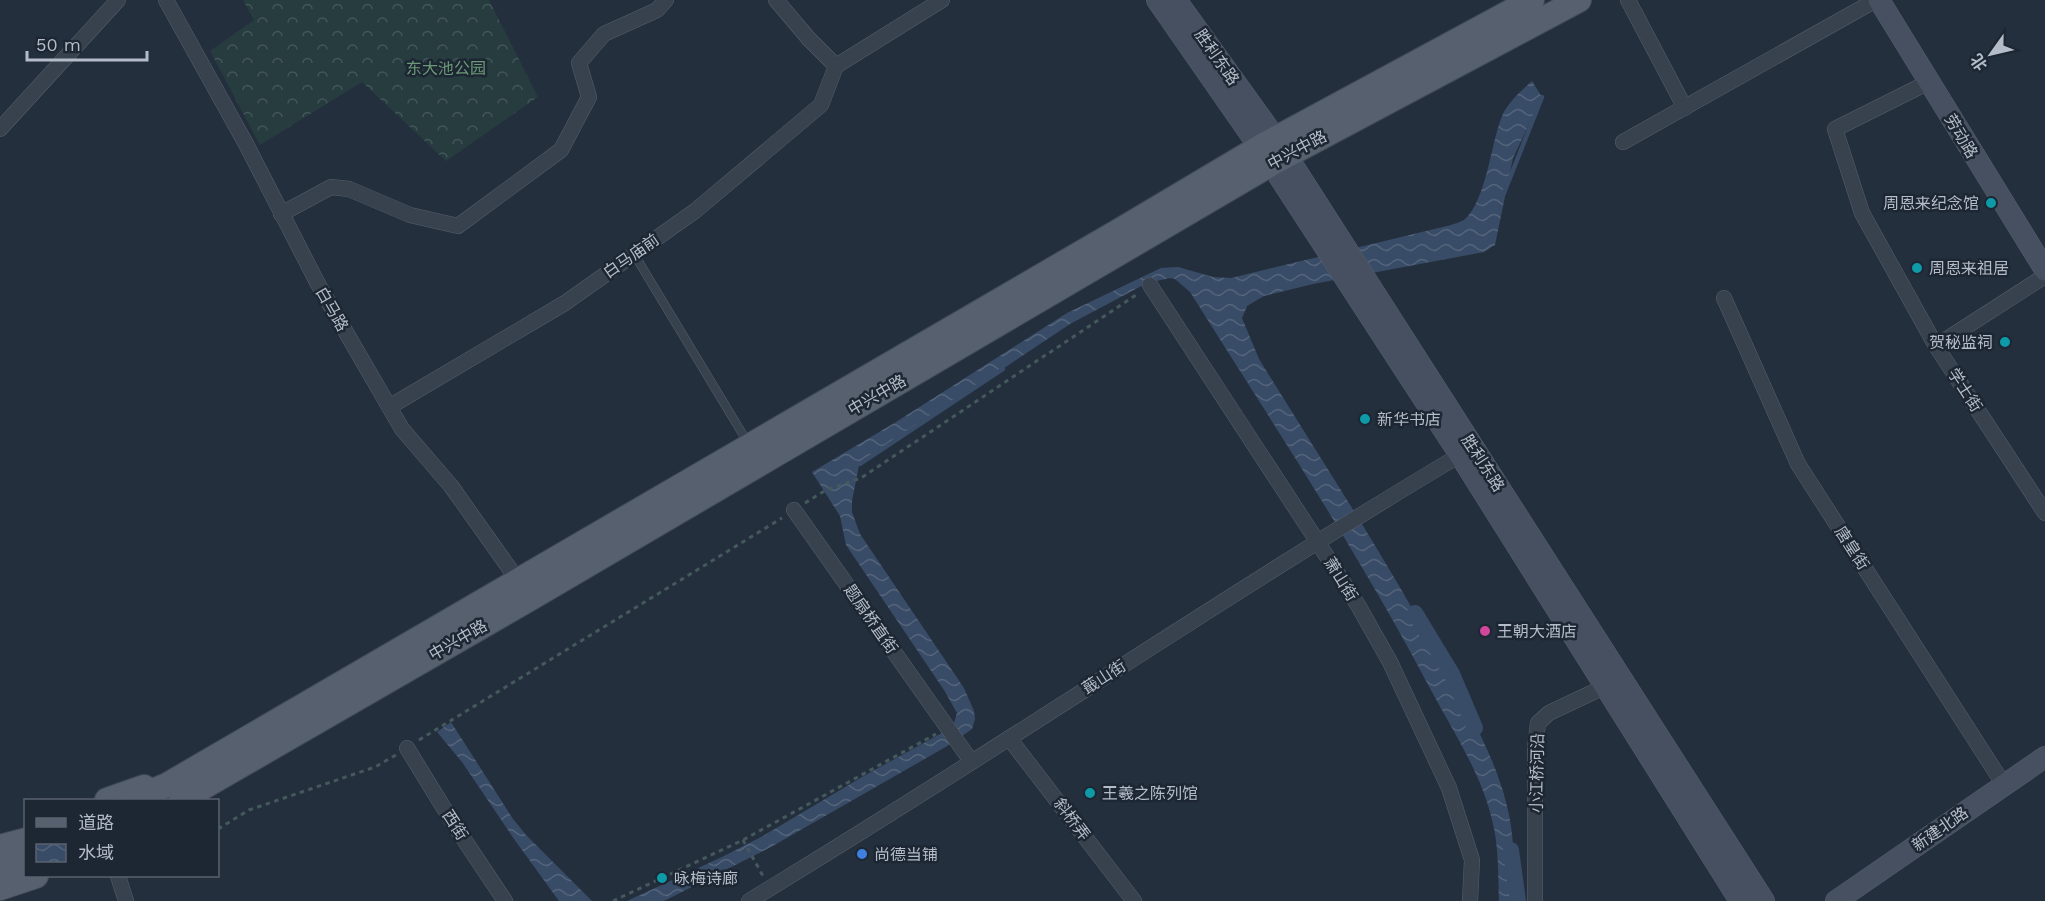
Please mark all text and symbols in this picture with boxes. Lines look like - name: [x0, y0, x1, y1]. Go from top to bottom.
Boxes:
- scale bar: [27, 24, 147, 62]
- north arrow: [1961, 24, 2021, 84]
- street label: 胜利东路: [1191, 25, 1243, 89]
- text: 50 m: [36, 34, 81, 55]
- text: 北: [1967, 50, 1991, 74]
- park label: 东大池公园: [406, 59, 486, 78]
- street label: 劳动路: [1940, 111, 1982, 161]
- street label: 中兴中路: [1264, 127, 1330, 173]
- place label: 周恩来纪念馆: [1883, 194, 1979, 213]
- marker: 周恩来纪念馆: [1984, 196, 1998, 210]
- street label: 白马庙前: [599, 230, 663, 282]
- place label: 周恩来祖居: [1929, 259, 2009, 278]
- marker: 周恩来祖居: [1910, 261, 1924, 275]
- street label: 白马路: [312, 283, 352, 335]
- place label: 贺秘监祠: [1929, 333, 1993, 352]
- marker: 贺秘监祠: [1998, 335, 2012, 349]
- street label: 学士街: [1944, 365, 1986, 415]
- street label: 中兴中路: [845, 371, 909, 419]
- place label: 新华书店: [1377, 410, 1441, 429]
- marker: 新华书店: [1358, 412, 1372, 426]
- street label: 胜利东路: [1458, 431, 1508, 495]
- street label: 唐皇街: [1831, 523, 1873, 573]
- street label: 萧山街: [1320, 554, 1362, 604]
- street label: 题扇桥直街: [840, 581, 902, 657]
- street label: 中兴中路: [426, 616, 490, 664]
- place label: 王朝大酒店: [1497, 622, 1577, 641]
- marker: 王朝大酒店: [1478, 624, 1492, 638]
- street label: 蕺山街: [1079, 656, 1129, 698]
- street label: 小江桥河沿: [1527, 733, 1547, 813]
- place label: 王羲之陈列馆: [1102, 784, 1198, 803]
- marker: 王羲之陈列馆: [1083, 786, 1097, 800]
- street label: 斜桥弄: [1050, 794, 1094, 844]
- legend: [24, 799, 219, 877]
- street label: 新建北路: [1908, 803, 1972, 855]
- street label: 西街: [438, 806, 472, 844]
- text: 道路: [78, 812, 114, 833]
- text: 水域: [78, 842, 114, 863]
- place label: 尚德当铺: [874, 845, 938, 864]
- marker: 尚德当铺: [855, 847, 869, 861]
- place label: 咏梅诗廊: [674, 869, 738, 888]
- marker: 咏梅诗廊: [655, 871, 669, 885]

